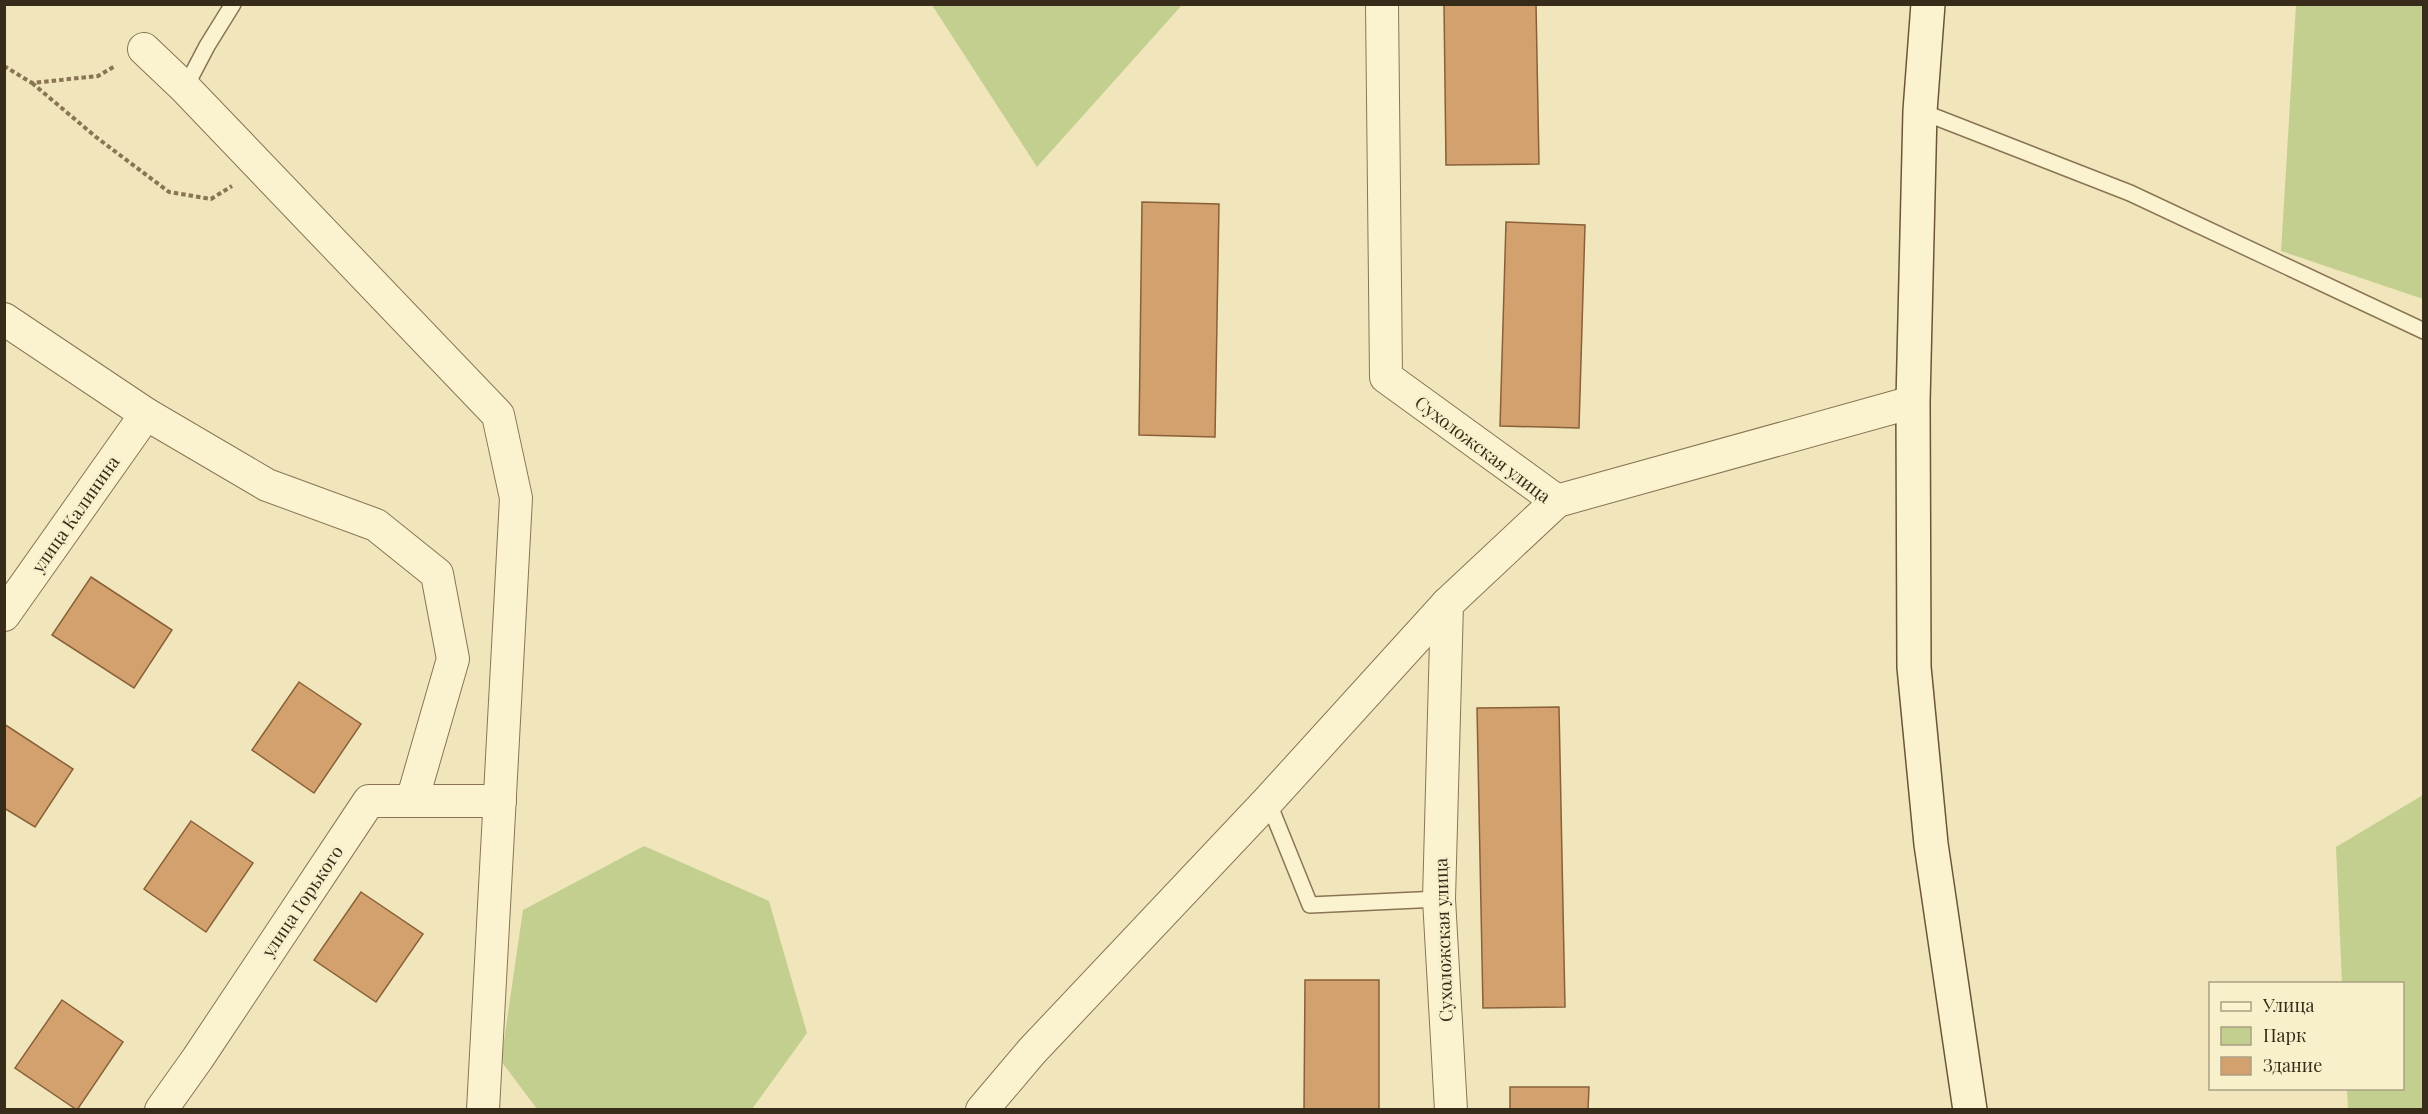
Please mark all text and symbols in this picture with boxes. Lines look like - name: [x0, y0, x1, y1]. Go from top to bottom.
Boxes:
- street label: Сухоложская улица: [1410, 390, 1556, 508]
- street label: улица Калинина: [25, 451, 124, 578]
- street label: улица Горького: [255, 840, 348, 962]
- street label: Сухоложская улица: [1428, 858, 1458, 1022]
- legend: [2209, 982, 2404, 1090]
- text: Улица: [2262, 993, 2314, 1017]
- text: Парк: [2263, 1023, 2306, 1047]
- text: Здание: [2263, 1053, 2322, 1077]

